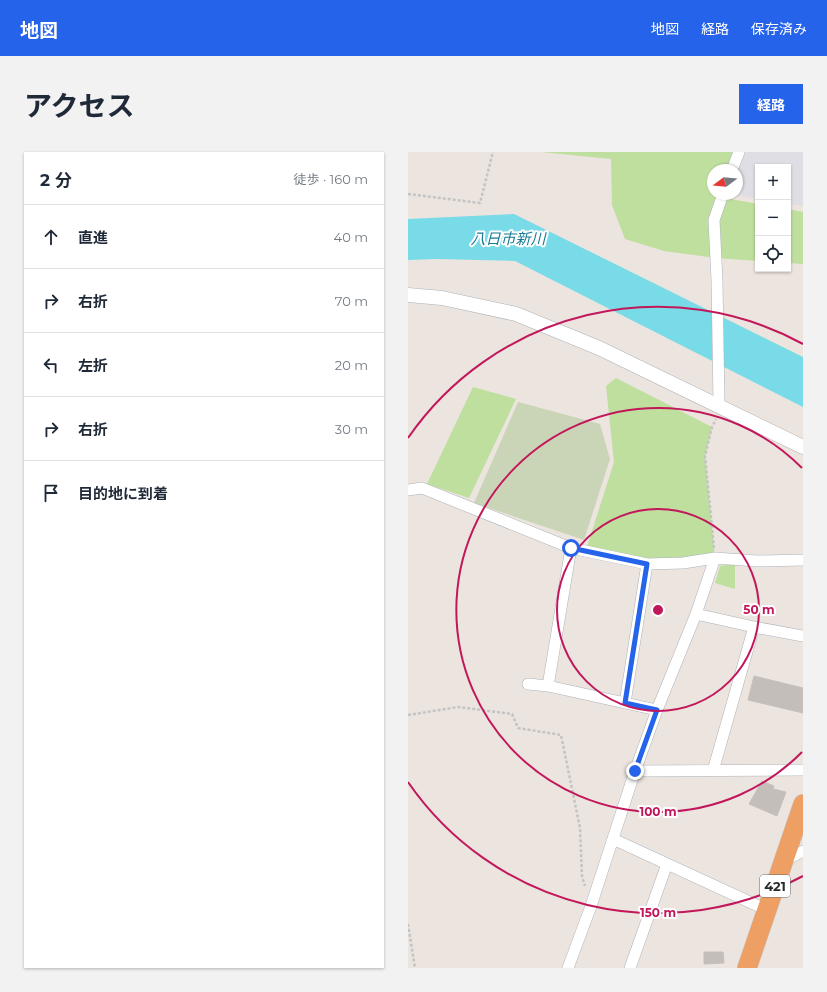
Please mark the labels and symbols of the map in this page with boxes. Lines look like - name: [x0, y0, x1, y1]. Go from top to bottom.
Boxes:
- north arrow: [707, 164, 743, 200]
- water label: 八日市新川: [470, 229, 547, 248]
- route start: [562, 539, 580, 557]
- text: 50 m: [743, 602, 775, 617]
- centre of rings: [651, 603, 665, 617]
- route end: [626, 762, 644, 780]
- text: 100 m: [640, 804, 676, 819]
- road number: 421: [760, 875, 790, 897]
- text: 150 m: [640, 905, 676, 920]

